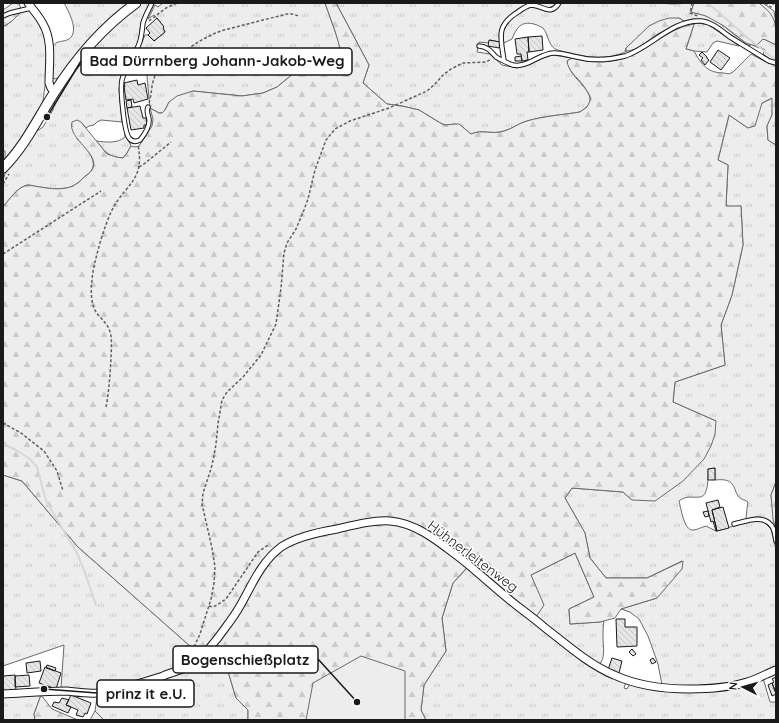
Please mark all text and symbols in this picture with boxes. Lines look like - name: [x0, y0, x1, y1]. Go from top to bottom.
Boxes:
- callout: Bad Dürrnberg Johann-Jakob-Weg: [81, 48, 352, 75]
- text: Bad Dürrnberg Johann-Jakob-Weg: [89, 51, 345, 70]
- street label: Hühnerleitenweg: [424, 516, 522, 596]
- callout: Bogenschießplatz: [173, 646, 318, 673]
- text: Bogenschießplatz: [181, 650, 309, 669]
- north arrow: [723, 667, 763, 707]
- callout: prinz it e.U.: [97, 680, 194, 707]
- text: N: [726, 681, 740, 691]
- text: prinz it e.U.: [106, 684, 186, 703]

